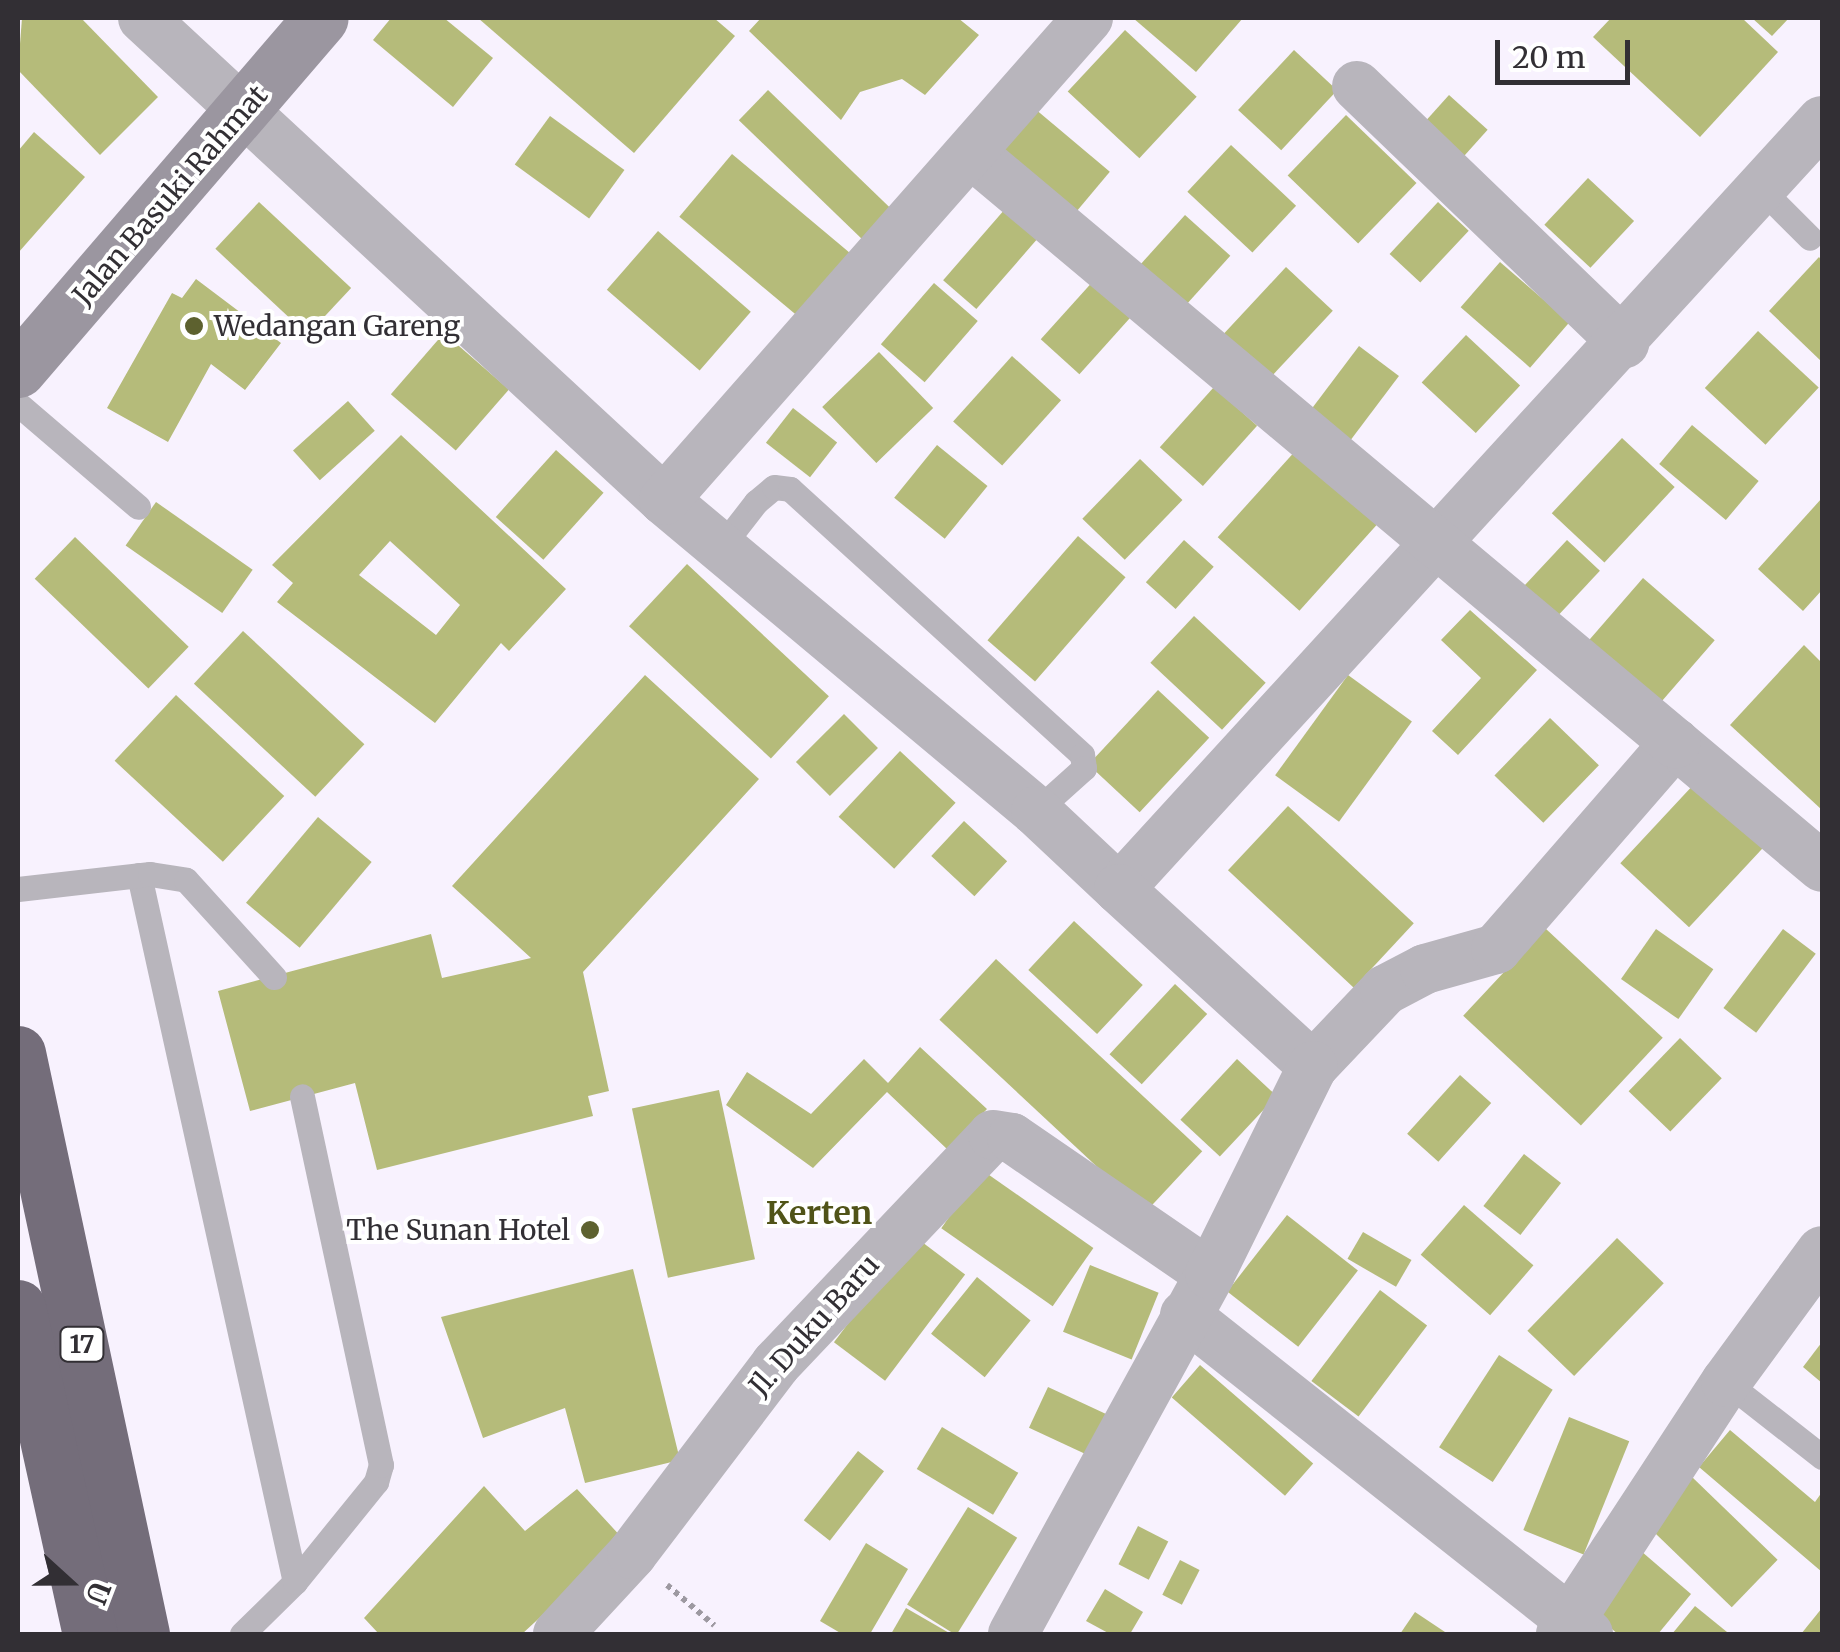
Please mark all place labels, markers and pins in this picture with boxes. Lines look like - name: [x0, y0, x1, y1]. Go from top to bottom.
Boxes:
- place label: Wedangan Gareng: [214, 309, 460, 343]
- marker: Wedangan Gareng: [183, 315, 205, 337]
- place label: The Sunan Hotel: [346, 1213, 570, 1247]
- marker: The Sunan Hotel: [579, 1219, 601, 1241]

